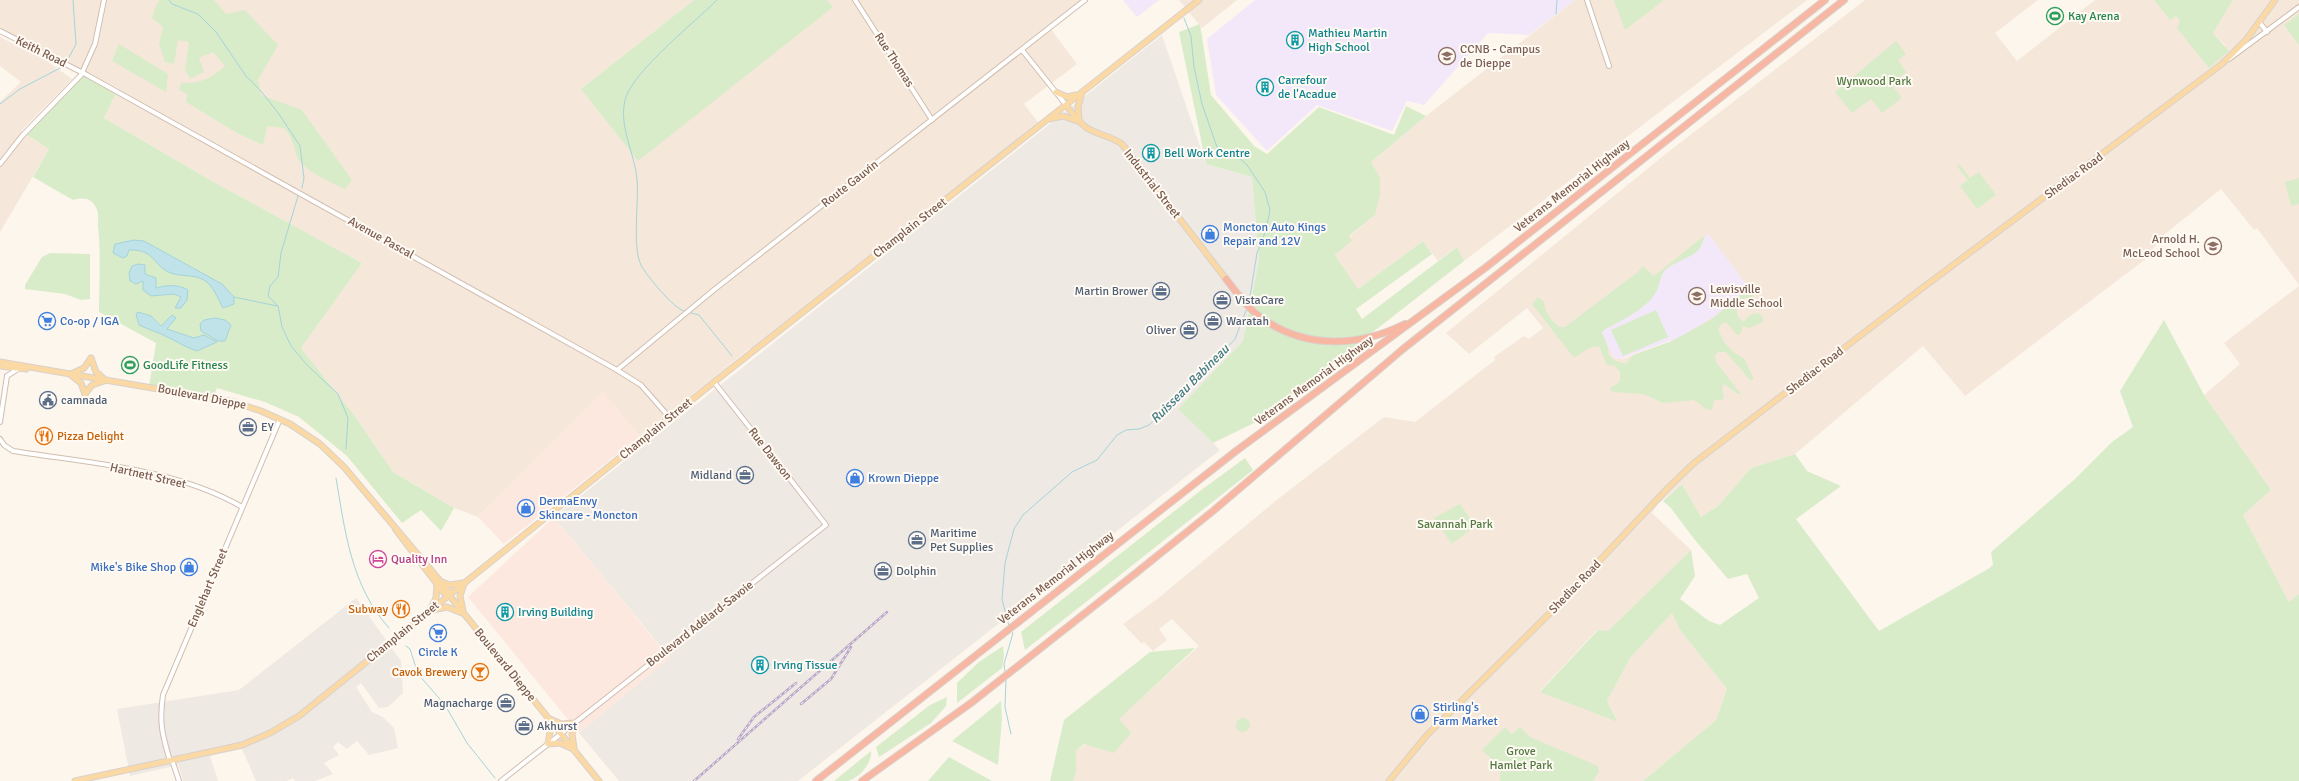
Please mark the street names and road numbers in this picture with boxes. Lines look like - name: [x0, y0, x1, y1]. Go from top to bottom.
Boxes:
- street label: Rue Thomas: [871, 30, 917, 90]
- street label: Keith Road: [13, 33, 69, 71]
- street label: Veterans Memorial Highway: [1511, 136, 1633, 236]
- street label: Industrial Street: [1120, 146, 1184, 222]
- street label: Shediac Road: [2042, 150, 2106, 202]
- street label: Route Gauvin: [819, 157, 881, 211]
- street label: Champlain Street: [870, 195, 950, 261]
- street label: Avenue Pascal: [345, 214, 417, 263]
- street label: Veterans Memorial Highway: [1252, 333, 1377, 429]
- street label: Shediac Road: [1783, 344, 1847, 398]
- street label: Boulevard Dieppe: [156, 381, 248, 413]
- street label: Champlain Street: [617, 395, 695, 463]
- street label: Rue Dawson: [745, 425, 795, 483]
- street label: Hartnett Street: [108, 460, 188, 492]
- street label: Veterans Memorial Highway: [995, 528, 1117, 628]
- street label: Englehart Street: [185, 546, 231, 630]
- street label: Shediac Road: [1546, 557, 1604, 617]
- street label: Boulevard Adélard-Savoie: [644, 578, 756, 670]
- street label: Champlain Street: [364, 598, 442, 666]
- street label: Boulevard Dieppe: [471, 625, 539, 705]

